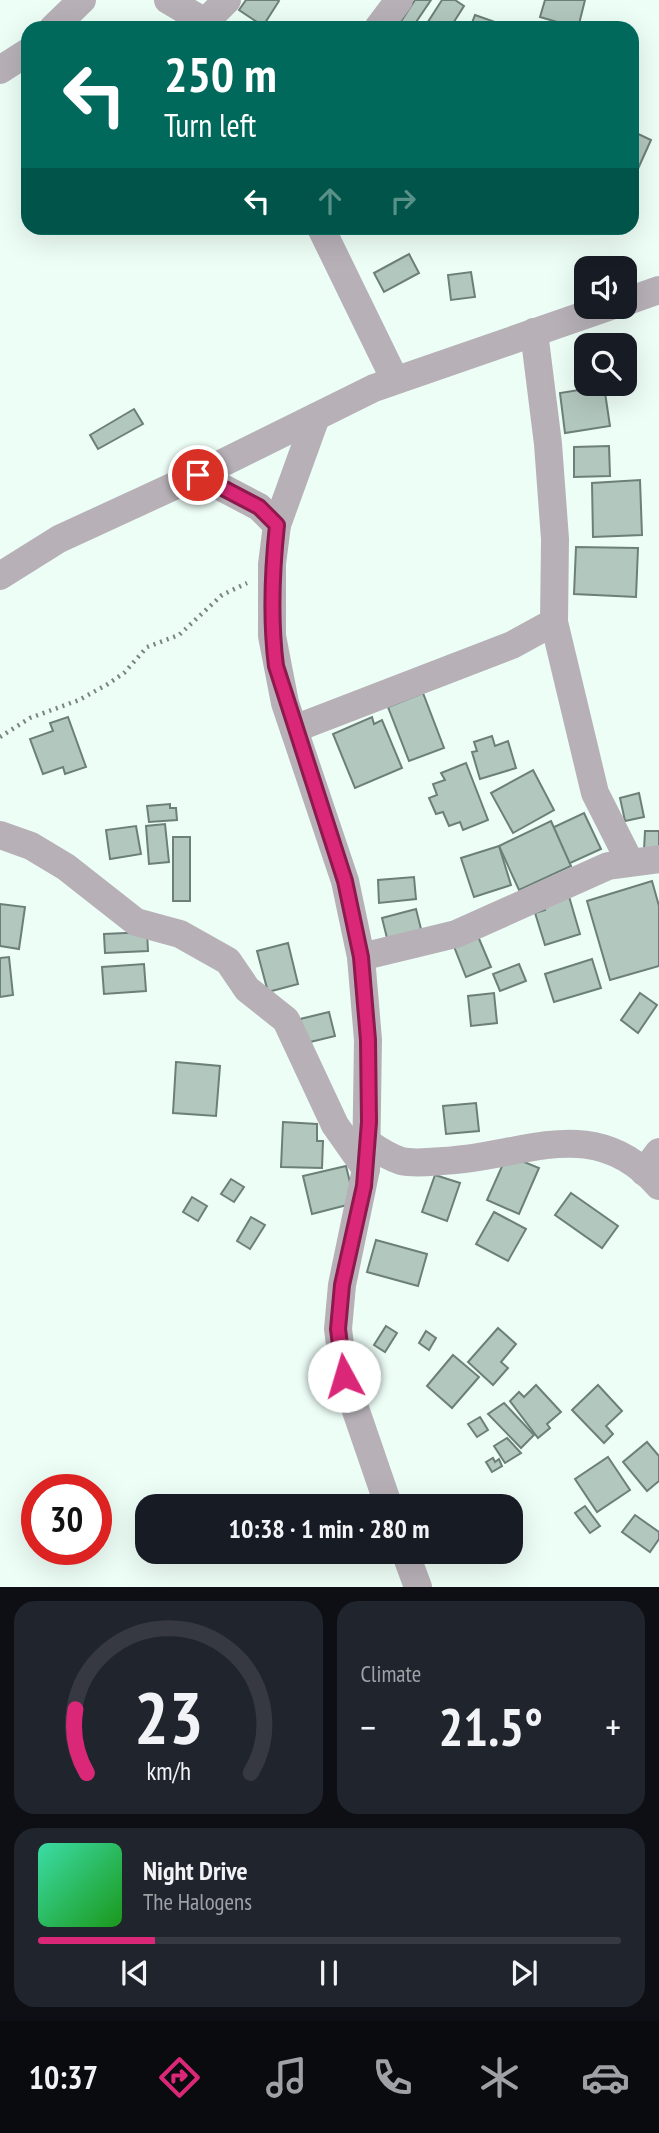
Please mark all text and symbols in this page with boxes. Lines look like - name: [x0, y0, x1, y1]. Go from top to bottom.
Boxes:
- text: 250 m: [164, 42, 277, 106]
- icon: left: [49, 49, 140, 140]
- text: Turn left: [164, 104, 256, 146]
- icon: left: [238, 182, 276, 220]
- icon: ahead: [311, 182, 349, 220]
- icon: right: [384, 182, 422, 220]
- map controls: [574, 256, 637, 396]
- button: sound: [574, 256, 637, 319]
- button: search: [574, 333, 637, 396]
- pin: [168, 445, 228, 505]
- icon: arrive: [179, 456, 217, 494]
- position arrow: [307, 1339, 381, 1413]
- speed limit sign: 30: [21, 1474, 112, 1565]
- text: 10:38 · 1 min · 280 m: [229, 1512, 429, 1545]
- text: Climate: [361, 1659, 421, 1688]
- text: 23: [133, 1670, 203, 1764]
- text: 21.5°: [438, 1693, 543, 1760]
- text: −: [361, 1702, 376, 1751]
- text: +: [605, 1702, 621, 1751]
- text: km/h: [146, 1755, 190, 1787]
- text: Night Drive: [143, 1854, 248, 1887]
- text: The Halogens: [143, 1887, 252, 1916]
- icon: previous: [116, 1954, 154, 1992]
- icon: pause: [310, 1954, 348, 1992]
- icon: next: [505, 1954, 543, 1992]
- icon: directions: [155, 2053, 204, 2102]
- icon: music: [262, 2053, 311, 2102]
- icon: phone: [368, 2053, 417, 2102]
- icon: climate: [475, 2053, 524, 2102]
- icon: car: [581, 2053, 630, 2102]
- text: 10:37: [29, 2056, 98, 2098]

